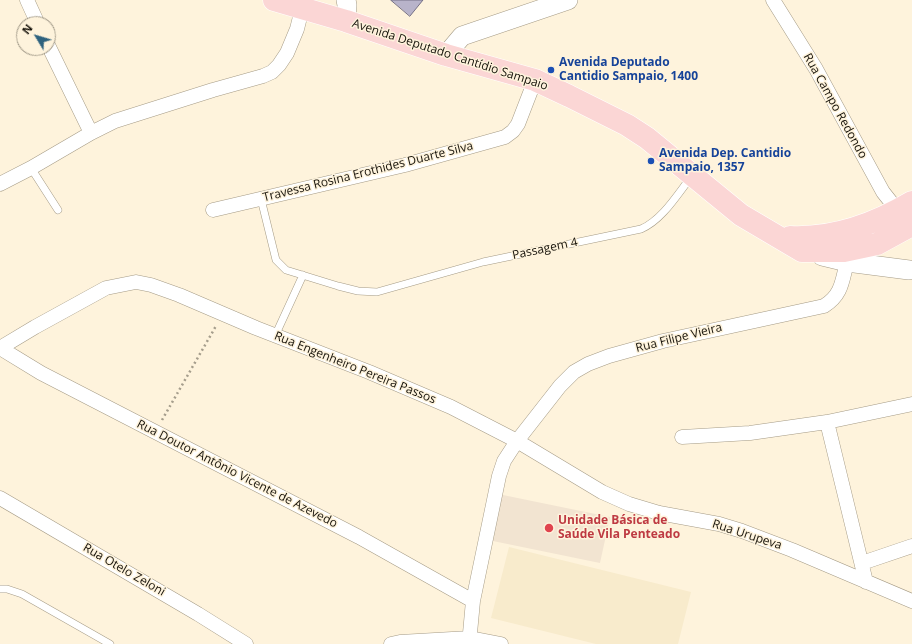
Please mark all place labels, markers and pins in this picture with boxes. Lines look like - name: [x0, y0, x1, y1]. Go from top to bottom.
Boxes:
- place label: Avenida Deputado Cantidio Sampaio, 1400: [559, 56, 698, 84]
- marker: Avenida Deputado Cantidio Sampaio, 1400: [546, 65, 556, 75]
- place label: Avenida Dep. Cantidio Sampaio, 1357: [659, 147, 791, 175]
- marker: Avenida Dep. Cantidio Sampaio, 1357: [646, 156, 656, 166]
- place label: Unidade Básica de Saúde Vila Penteado: [558, 514, 680, 542]
- marker: Unidade Básica de Saúde Vila Penteado: [543, 522, 555, 534]

